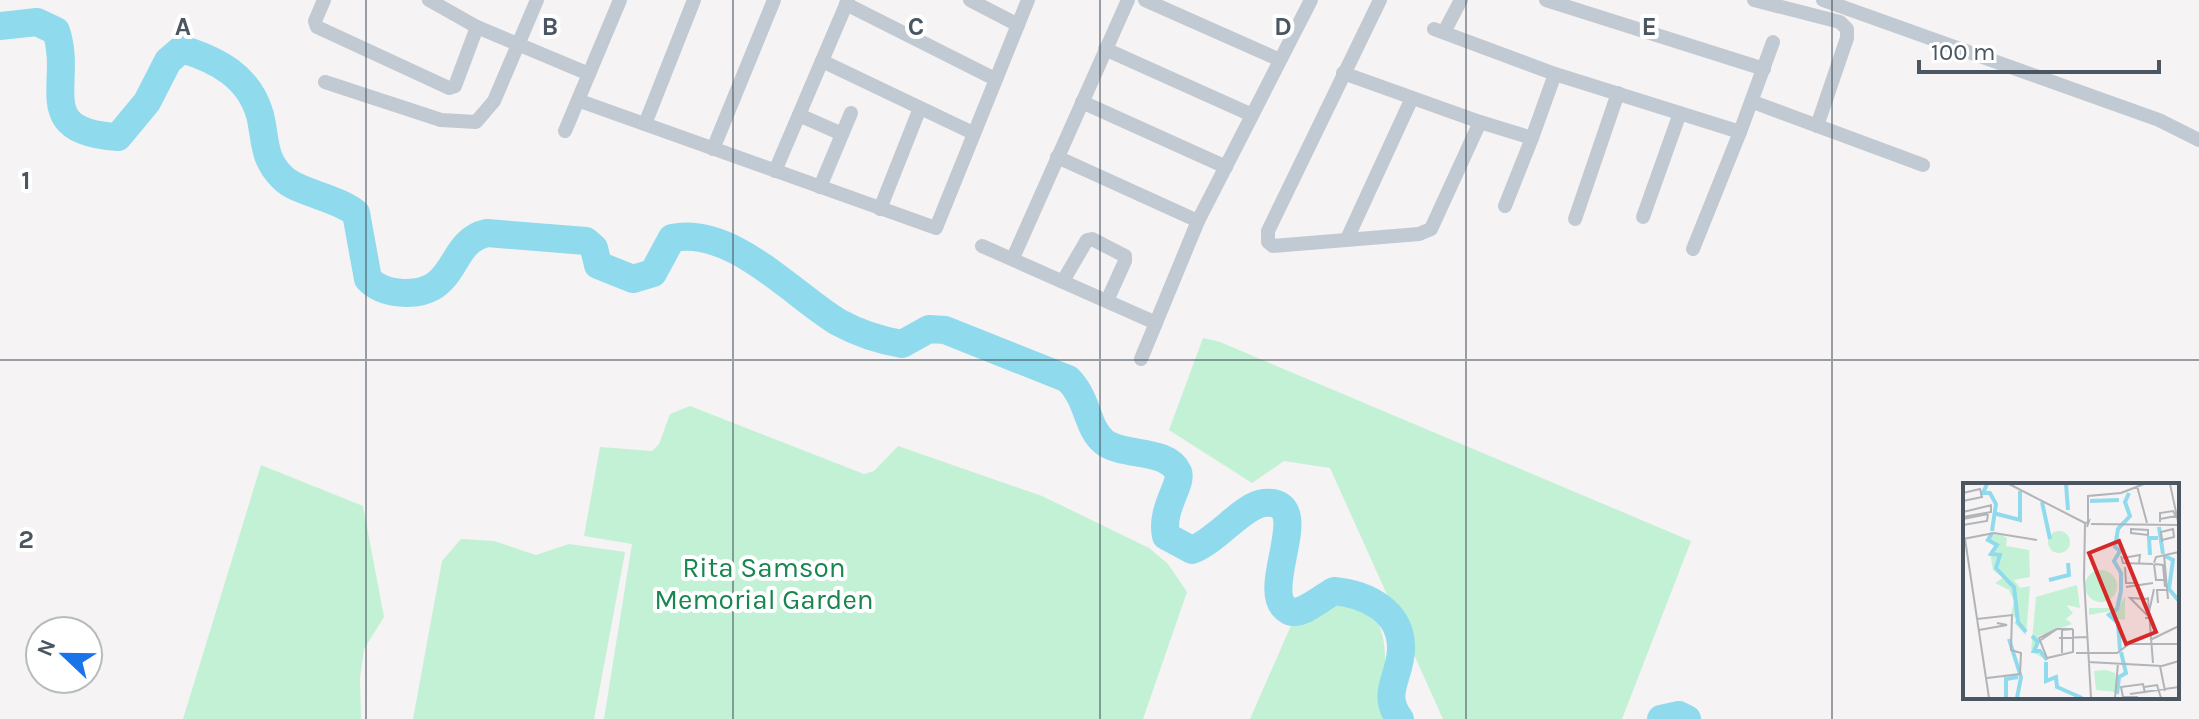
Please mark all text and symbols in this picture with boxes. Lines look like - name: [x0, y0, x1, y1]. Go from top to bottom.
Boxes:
- text: A: [175, 11, 191, 42]
- text: B: [542, 11, 558, 42]
- text: C: [908, 11, 924, 42]
- text: D: [1274, 11, 1292, 42]
- text: E: [1641, 11, 1657, 42]
- scale bar: [1919, 24, 2159, 74]
- text: 100 m: [1931, 38, 1996, 66]
- text: 1: [21, 165, 31, 196]
- inset map: [1963, 483, 2179, 699]
- text: 2: [18, 524, 34, 555]
- park label: Rita Samson Memorial Garden: [654, 551, 874, 616]
- north arrow: [24, 615, 104, 695]
- text: N: [31, 636, 61, 660]

